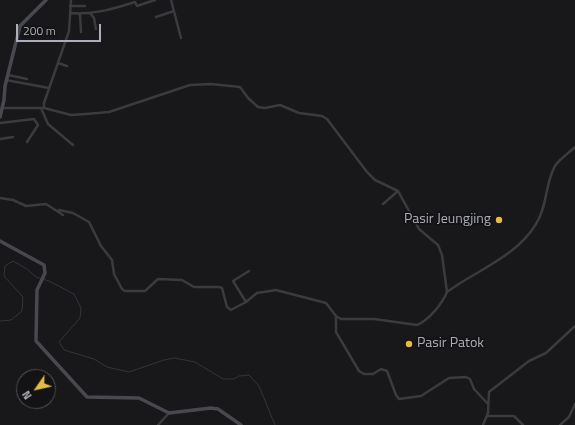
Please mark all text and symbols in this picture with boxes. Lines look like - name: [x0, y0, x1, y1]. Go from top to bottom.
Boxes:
- scale bar: [18, 16, 103, 42]
- text: 200 m: [23, 21, 56, 40]
- place label: Pasir Jeungjing: [404, 212, 491, 228]
- marker: Pasir Jeungjing: [494, 215, 504, 225]
- place label: Pasir Patok: [417, 336, 484, 352]
- marker: Pasir Patok: [404, 339, 414, 349]
- north arrow: [16, 369, 56, 409]
- text: N: [18, 388, 36, 403]

